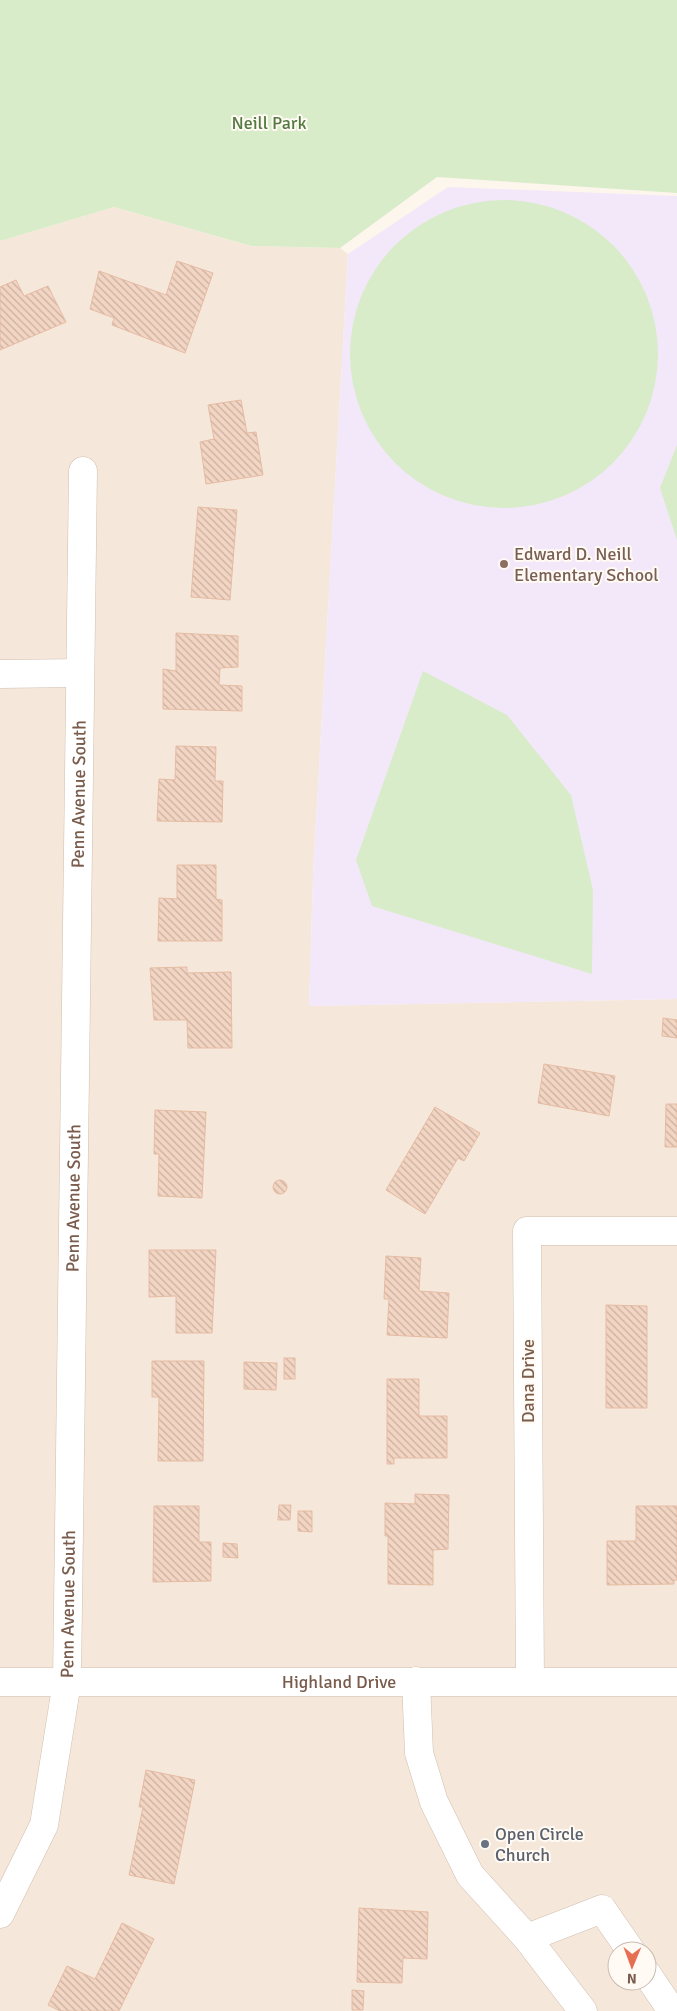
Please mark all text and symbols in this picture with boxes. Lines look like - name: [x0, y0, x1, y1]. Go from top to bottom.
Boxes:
- park label: Neill Park: [231, 112, 307, 134]
- place label: Edward D. Neill Elementary School: [514, 543, 659, 586]
- marker: Edward D. Neill Elementary School: [498, 558, 510, 570]
- street label: Penn Avenue South: [67, 720, 91, 868]
- street label: Penn Avenue South: [61, 1124, 85, 1272]
- street label: Dana Drive: [517, 1339, 539, 1423]
- street label: Penn Avenue South: [56, 1530, 80, 1678]
- street label: Highland Drive: [282, 1671, 396, 1693]
- place label: Open Circle Church: [495, 1823, 584, 1866]
- marker: Open Circle Church: [479, 1838, 491, 1850]
- north arrow: [607, 1941, 657, 1991]
- text: N: [627, 1970, 637, 1987]

